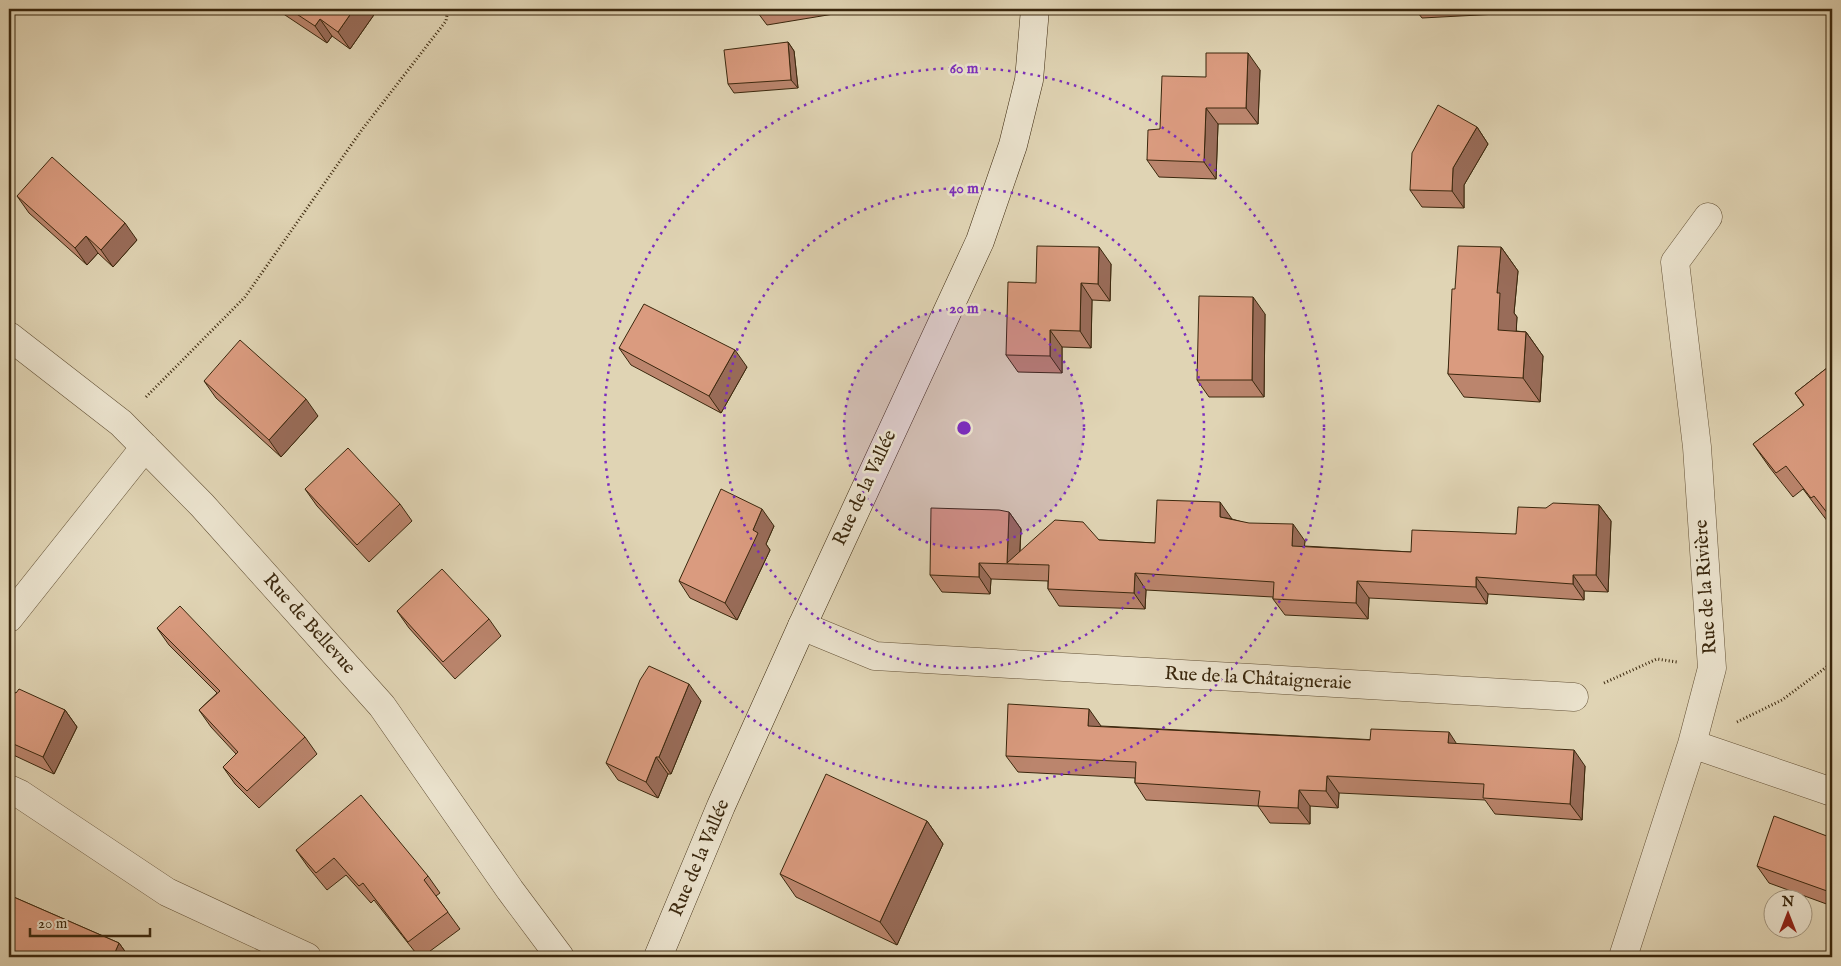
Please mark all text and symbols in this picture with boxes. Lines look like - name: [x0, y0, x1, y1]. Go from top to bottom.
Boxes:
- text: 60 m: [950, 59, 979, 78]
- text: 40 m: [949, 179, 979, 198]
- text: 20 m: [949, 299, 979, 318]
- centre of rings: [955, 419, 973, 437]
- street label: Rue de la Vallée: [828, 426, 902, 550]
- street label: Rue de la Rivière: [1689, 519, 1723, 655]
- street label: Rue de Bellevue: [257, 569, 361, 680]
- street label: Rue de la Châtaigneraie: [1164, 662, 1352, 696]
- street label: Rue de la Vallée: [665, 796, 736, 920]
- north arrow: [1764, 888, 1814, 938]
- text: N: [1781, 893, 1794, 911]
- scale bar: [30, 906, 150, 938]
- text: 20 m: [38, 914, 68, 933]

